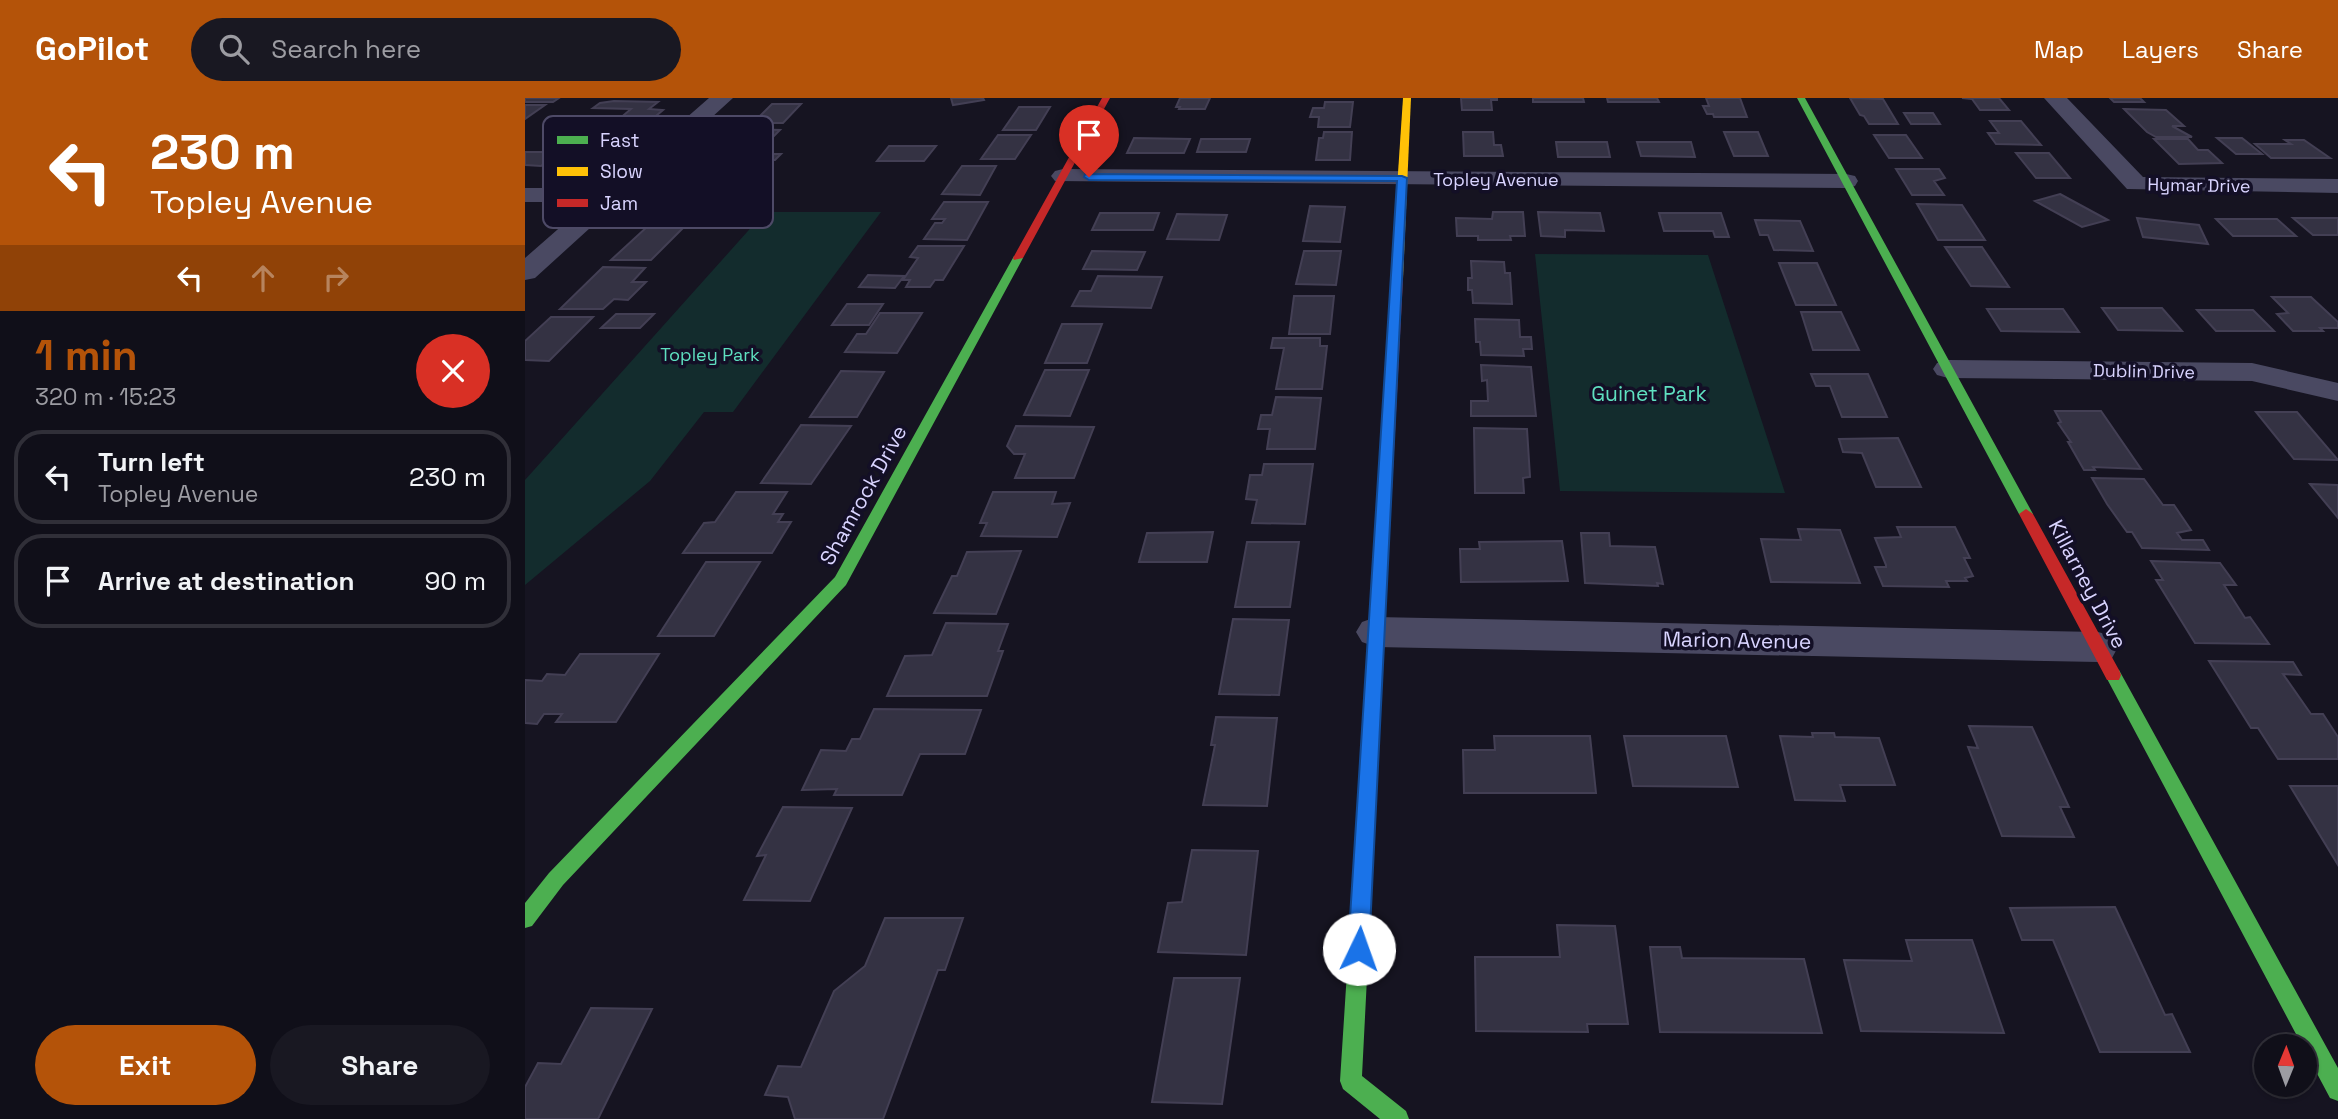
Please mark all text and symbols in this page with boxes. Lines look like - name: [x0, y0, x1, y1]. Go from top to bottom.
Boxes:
- search box: [191, 18, 681, 81]
- text: GoPilot: [35, 28, 149, 70]
- icon: search: [215, 30, 253, 68]
- text: Search here: [271, 32, 421, 66]
- text: Map: [2034, 34, 2084, 65]
- text: Layers: [2122, 34, 2199, 65]
- text: Share: [2237, 34, 2303, 65]
- pin: [1059, 105, 1119, 177]
- legend: [543, 116, 773, 228]
- icon: arrive: [1070, 116, 1108, 154]
- text: 230 m: [150, 121, 295, 183]
- icon: left: [35, 126, 126, 217]
- text: Fast: [600, 128, 640, 153]
- text: Slow: [600, 159, 643, 184]
- street label: Topley Avenue: [1433, 168, 1559, 191]
- street label: Hymar Drive: [2147, 173, 2251, 197]
- text: Topley Avenue: [150, 182, 373, 222]
- text: Jam: [600, 191, 638, 216]
- icon: left: [171, 259, 209, 297]
- icon: ahead: [244, 259, 282, 297]
- icon: right: [317, 259, 355, 297]
- text: 1 min: [35, 329, 138, 382]
- button: close: [416, 334, 490, 408]
- park label: Topley Park: [660, 343, 760, 366]
- street label: Dublin Drive: [2093, 359, 2195, 383]
- park label: Guinet Park: [1591, 380, 1707, 407]
- text: 320 m · 15:23: [35, 382, 176, 412]
- street label: Shamrock Drive: [813, 420, 913, 570]
- text: Turn left: [98, 445, 205, 479]
- icon: left: [39, 458, 77, 496]
- text: 230 m: [409, 460, 486, 494]
- text: Topley Avenue: [98, 479, 258, 509]
- street label: Killarney Drive: [2043, 515, 2133, 653]
- icon: arrive: [39, 562, 77, 600]
- text: Arrive at destination: [98, 564, 355, 598]
- text: 90 m: [424, 564, 486, 598]
- street label: Marion Avenue: [1663, 625, 1811, 655]
- position arrow: [1322, 912, 1396, 986]
- button: Exit: [35, 1025, 256, 1105]
- button: Share: [270, 1025, 490, 1105]
- north arrow: [2254, 1034, 2317, 1097]
- map controls: [2254, 1034, 2317, 1097]

